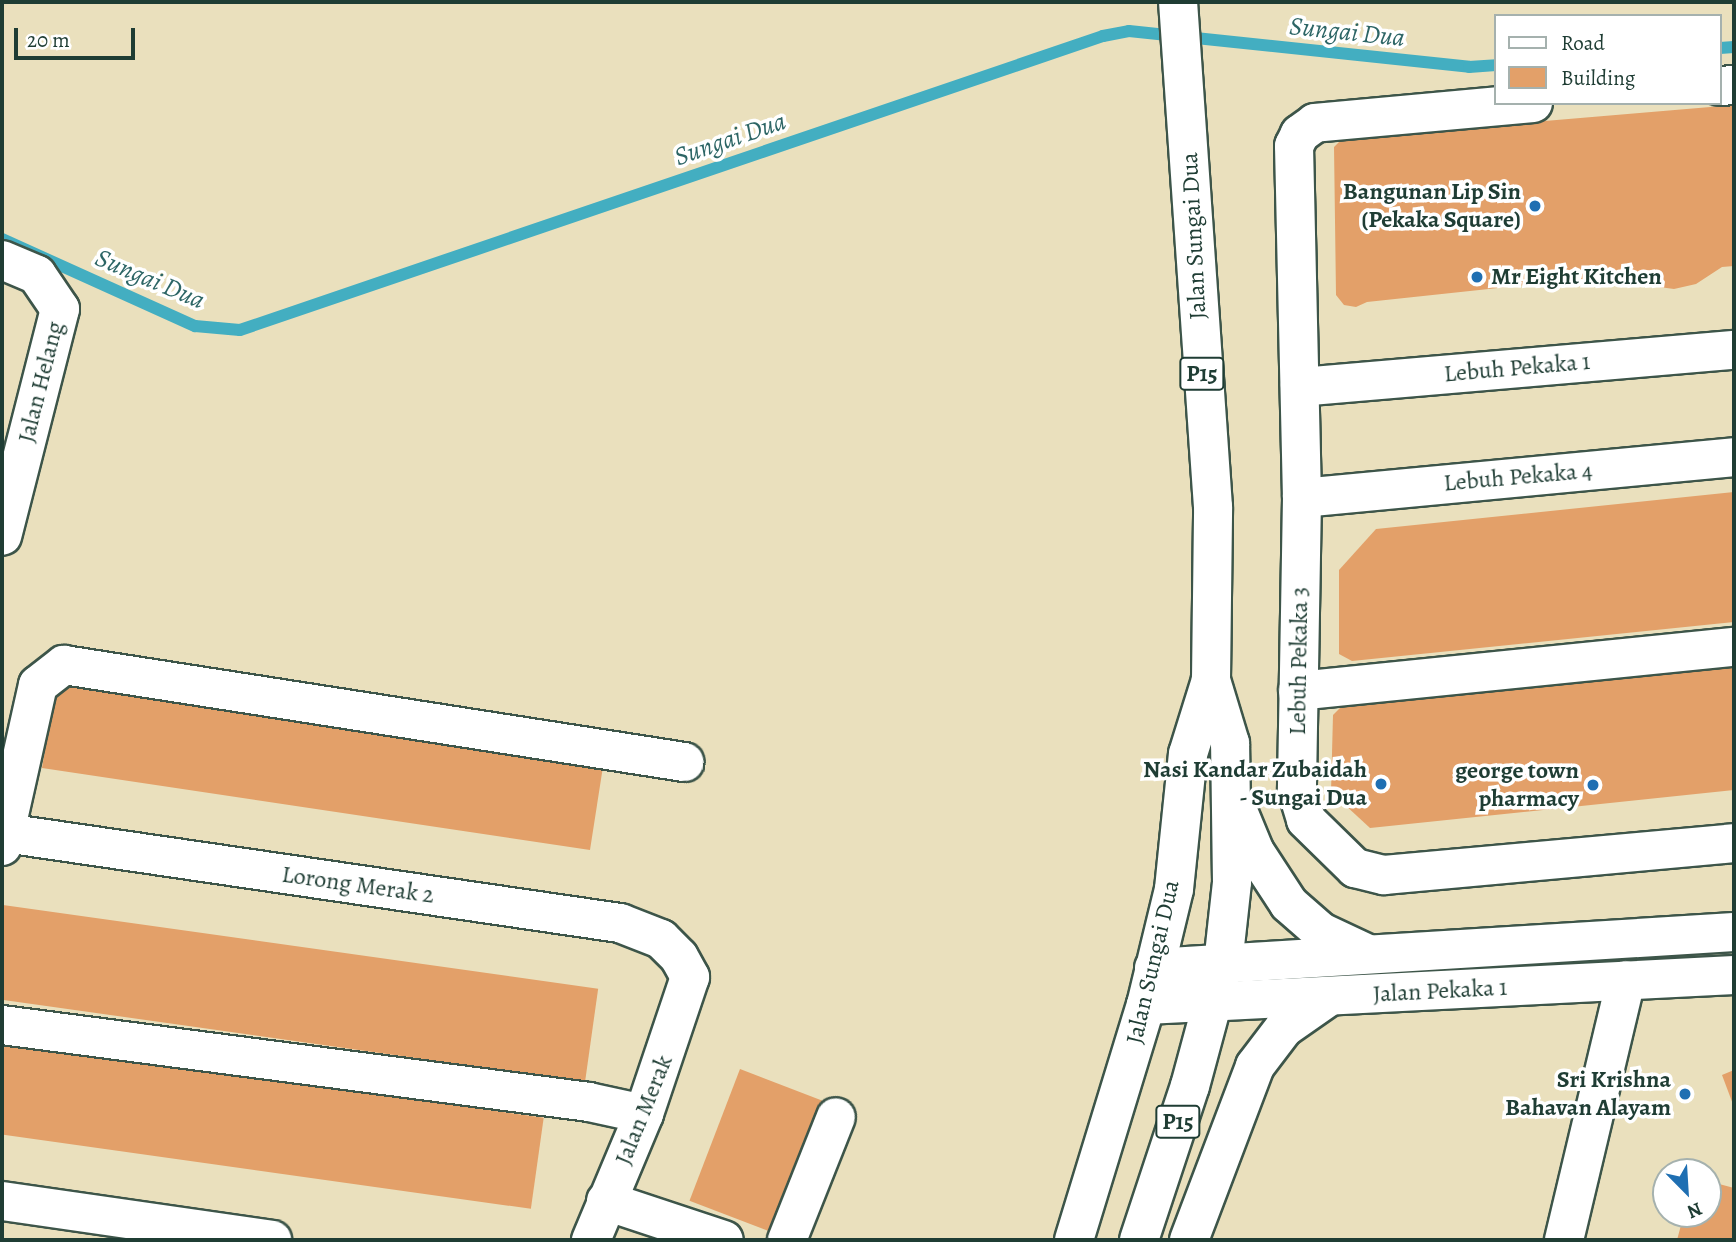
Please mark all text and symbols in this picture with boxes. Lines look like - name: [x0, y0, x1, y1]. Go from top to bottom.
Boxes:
- water label: Sungai Dua: [1288, 10, 1406, 54]
- scale bar: [18, 14, 138, 58]
- legend: [1494, 14, 1722, 105]
- text: 20 m: [27, 26, 70, 54]
- text: Road: [1561, 29, 1605, 57]
- text: Building: [1561, 64, 1635, 92]
- water label: Sungai Dua: [670, 105, 790, 173]
- street label: Jalan Sungai Dua: [1175, 152, 1213, 320]
- place label: Bangunan Lip Sin (Pekaka Square): [1343, 178, 1521, 234]
- marker: Bangunan Lip Sin (Pekaka Square): [1527, 198, 1543, 214]
- water label: Sungai Dua: [91, 242, 209, 316]
- place label: Mr Eight Kitchen: [1491, 263, 1662, 291]
- marker: Mr Eight Kitchen: [1469, 269, 1485, 285]
- street label: Jalan Helang: [12, 318, 70, 446]
- street label: Lebuh Pekaka 1: [1443, 347, 1591, 389]
- road number: P15: [1179, 354, 1225, 394]
- street label: Lebuh Pekaka 4: [1442, 456, 1594, 498]
- street label: Lebuh Pekaka 3: [1283, 586, 1315, 736]
- place label: Nasi Kandar Zubaidah - Sungai Dua: [1143, 756, 1367, 812]
- place label: george town pharmacy: [1455, 757, 1579, 813]
- marker: Nasi Kandar Zubaidah - Sungai Dua: [1373, 776, 1389, 792]
- marker: george town pharmacy: [1585, 777, 1601, 793]
- street label: Lorong Merak 2: [280, 860, 436, 910]
- street label: Jalan Sungai Dua: [1120, 877, 1186, 1047]
- street label: Jalan Pekaka 1: [1372, 973, 1508, 1009]
- street label: Jalan Merak: [609, 1051, 679, 1169]
- place label: Sri Krishna Bahavan Alayam: [1505, 1066, 1671, 1122]
- marker: Sri Krishna Bahavan Alayam: [1677, 1086, 1693, 1102]
- road number: P15: [1155, 1102, 1201, 1142]
- north arrow: [1652, 1158, 1722, 1228]
- text: N: [1683, 1196, 1706, 1225]

